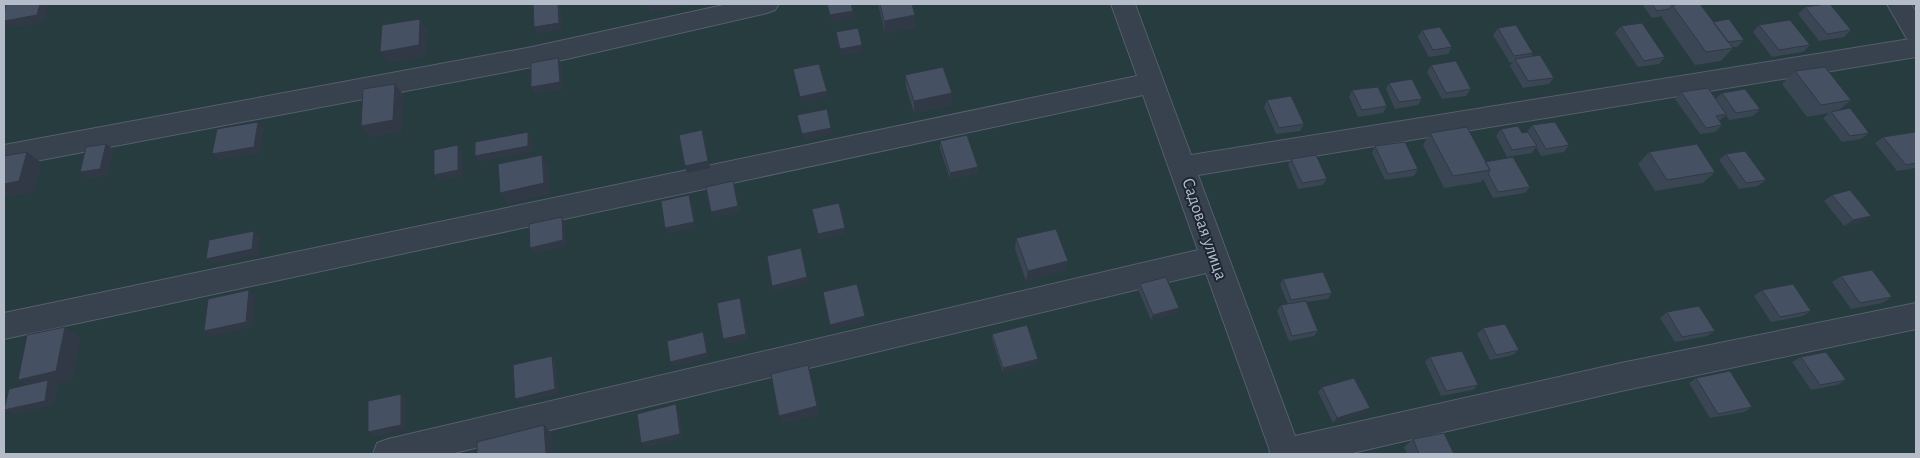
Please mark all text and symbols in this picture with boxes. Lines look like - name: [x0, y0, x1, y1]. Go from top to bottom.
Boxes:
- street label: Садовая улица: [1178, 176, 1230, 282]

